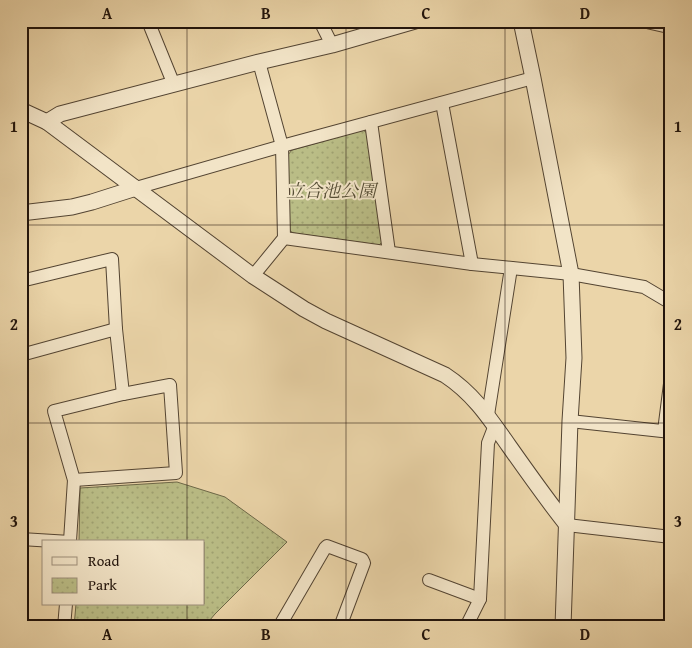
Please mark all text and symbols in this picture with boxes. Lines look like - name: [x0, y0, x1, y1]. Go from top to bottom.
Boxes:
- text: A: [102, 1, 113, 25]
- text: B: [261, 1, 271, 25]
- text: C: [421, 1, 431, 25]
- text: D: [580, 1, 590, 25]
- text: 1: [10, 114, 18, 138]
- text: 1: [674, 114, 682, 138]
- park label: 立合池公園: [286, 177, 379, 204]
- text: 2: [10, 312, 18, 336]
- text: 2: [674, 312, 682, 336]
- text: 3: [10, 509, 18, 533]
- text: 3: [674, 509, 682, 533]
- legend: [42, 540, 205, 606]
- text: Road: [88, 550, 119, 571]
- text: Park: [88, 574, 117, 595]
- text: A: [102, 622, 113, 646]
- text: B: [261, 622, 271, 646]
- text: C: [421, 622, 431, 646]
- text: D: [580, 622, 590, 646]

